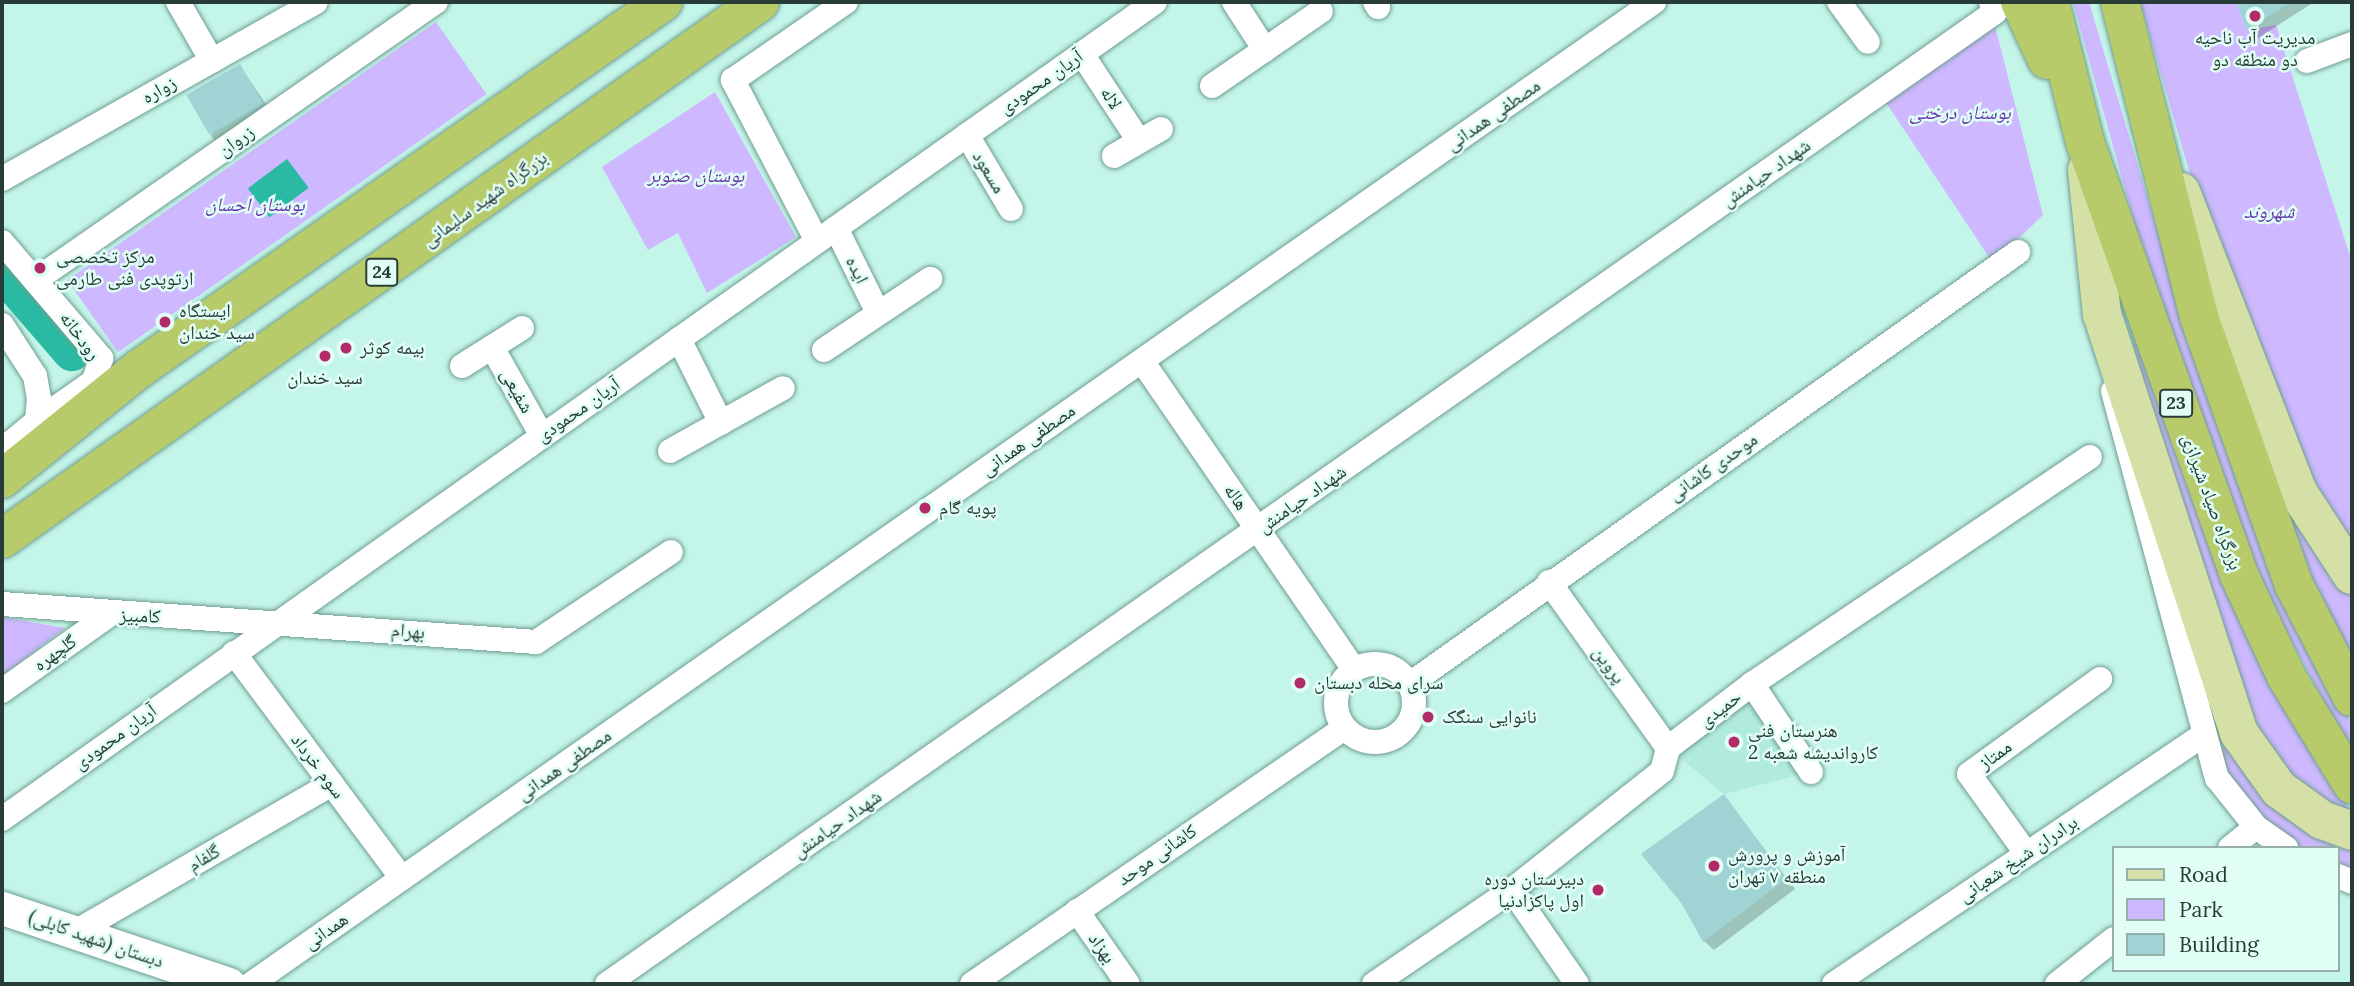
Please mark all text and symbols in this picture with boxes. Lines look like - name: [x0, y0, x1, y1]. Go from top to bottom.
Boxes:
- marker: مدیریت آب ناحیه دو منطقه دو: [2247, 8, 2263, 24]
- place label: مدیریت آب ناحیه دو منطقه دو: [2195, 27, 2315, 71]
- street label: آریان محمودی: [995, 45, 1087, 119]
- street label: زواره: [138, 71, 180, 109]
- street label: مصطفی همدانی: [1441, 74, 1545, 156]
- street label: لاله: [1095, 82, 1127, 114]
- park label: بوستان درختی: [1909, 102, 2011, 124]
- street label: زروان: [213, 120, 259, 162]
- street label: شهداد حیامنش: [1717, 134, 1815, 212]
- street label: بزرگراه شهید سلیمانی: [418, 146, 552, 252]
- street label: مسعود: [967, 146, 1011, 198]
- park label: بوستان صنوبر: [648, 165, 744, 187]
- park label: بوستان احسان: [205, 194, 305, 216]
- park label: شهروند: [2244, 201, 2294, 223]
- place label: مرکز تخصصی ارتوپدی فنی طارمی: [56, 246, 194, 290]
- street label: ایده: [841, 253, 873, 287]
- marker: مرکز تخصصی ارتوپدی فنی طارمی: [30, 258, 50, 278]
- road number: 24: [364, 258, 400, 286]
- place label: ایستگاه سید خندان: [179, 300, 255, 344]
- street label: رودخانه: [55, 307, 105, 365]
- marker: ایستگاه سید خندان: [157, 314, 173, 330]
- place label: بیمه کوثر: [360, 337, 424, 359]
- marker: بیمه کوثر: [338, 340, 354, 356]
- marker: سید خندان: [317, 348, 333, 364]
- street label: شفیعی: [495, 365, 539, 417]
- place label: سید خندان: [287, 367, 363, 389]
- street label: آریان محمودی: [532, 373, 624, 447]
- road number: 23: [2158, 388, 2194, 418]
- street label: مصطفی همدانی: [976, 399, 1080, 481]
- street label: موحدی کاشانی: [1664, 428, 1762, 506]
- street label: بزرگراه صیاد شیرازی: [2177, 431, 2247, 573]
- street label: شهداد حیامنش: [1253, 460, 1351, 538]
- street label: هاله: [1219, 479, 1253, 515]
- place label: پویه گام: [939, 497, 996, 519]
- marker: پویه گام: [917, 500, 933, 516]
- street label: کامبیز: [119, 604, 161, 628]
- street label: بهرام: [390, 618, 426, 644]
- street label: گلچهره: [29, 630, 81, 676]
- street label: پروین: [1588, 642, 1630, 688]
- place label: سرای محله دبستان: [1314, 672, 1443, 694]
- marker: سرای محله دبستان: [1292, 675, 1308, 691]
- street label: حمیدی: [1694, 686, 1746, 732]
- street label: آریان محمودی: [69, 699, 161, 775]
- place label: نانوایی سنگک: [1442, 706, 1537, 728]
- marker: نانوایی سنگک: [1420, 709, 1436, 725]
- place label: هنرستان فنی کارواندیشه شعبه 2: [1748, 720, 1878, 764]
- street label: مصطفی همدانی: [512, 724, 616, 806]
- street label: سوم خرداد: [286, 729, 350, 803]
- marker: هنرستان فنی کارواندیشه شعبه 2: [1726, 734, 1742, 750]
- street label: ممتاز: [1974, 735, 2016, 775]
- street label: شهداد حیامنش: [788, 785, 886, 863]
- street label: برادران شیخ شعبانی: [1954, 811, 2082, 907]
- street label: کاشانی موحد: [1113, 819, 1201, 891]
- street label: گلفام: [184, 840, 224, 876]
- place label: آموزش و پرورش منطقه ۷ تهران: [1728, 844, 1845, 888]
- legend: [2112, 846, 2340, 972]
- marker: آموزش و پرورش منطقه ۷ تهران: [1706, 858, 1722, 874]
- text: Road: [2179, 861, 2228, 888]
- place label: دبیرستان دوره اول پاکزادنیا: [1484, 868, 1584, 912]
- marker: دبیرستان دوره اول پاکزادنیا: [1590, 882, 1606, 898]
- text: Park: [2179, 896, 2223, 923]
- street label: دبستان (شهید کابلی): [26, 905, 166, 973]
- street label: همدانی: [299, 908, 353, 954]
- street label: بهزاد: [1083, 928, 1121, 968]
- text: Building: [2179, 931, 2259, 958]

